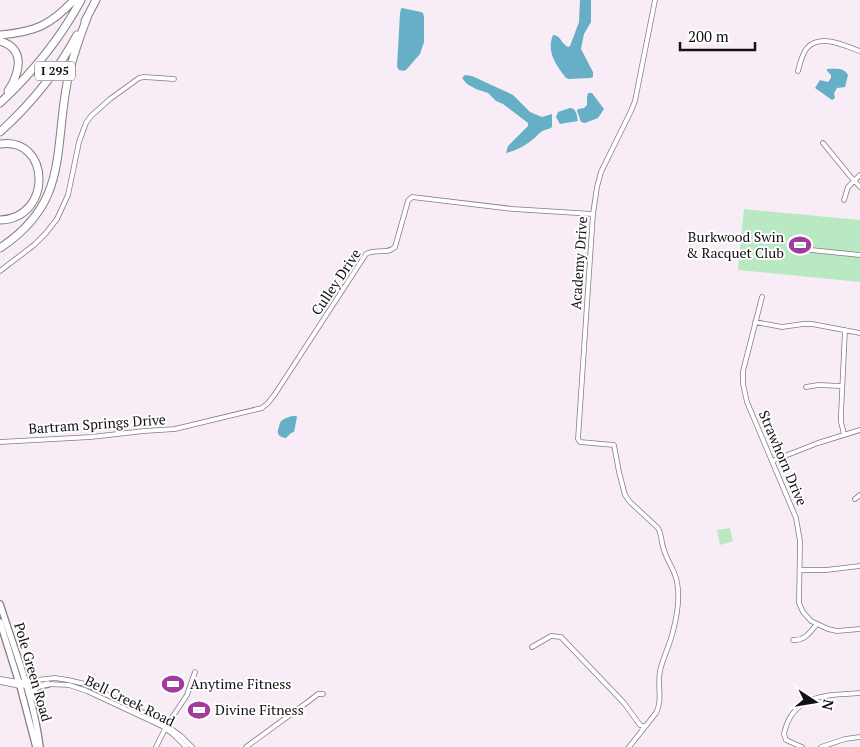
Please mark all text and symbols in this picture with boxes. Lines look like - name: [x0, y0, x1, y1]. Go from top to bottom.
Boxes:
- scale bar: [680, 20, 755, 52]
- text: 200 m: [688, 26, 729, 46]
- road number: I 295: [35, 61, 75, 80]
- street label: Academy Drive: [566, 216, 591, 310]
- place label: Burkwood Swin & Racquet Club: [686, 227, 785, 262]
- sports icon: Burkwood Swin & Racquet Club: [787, 232, 813, 258]
- street label: Culley Drive: [306, 245, 365, 319]
- street label: Strawhorn Drive: [755, 407, 812, 508]
- street label: Bartram Springs Drive: [28, 409, 166, 438]
- street label: Pole Green Road: [10, 620, 57, 724]
- street label: Bell Creek Road: [82, 671, 179, 731]
- sports icon: Anytime Fitness: [160, 671, 186, 697]
- place label: Anytime Fitness: [190, 674, 291, 693]
- north arrow: [790, 677, 840, 727]
- sports icon: Divine Fitness: [186, 697, 212, 723]
- text: N: [818, 698, 839, 712]
- place label: Divine Fitness: [215, 700, 304, 719]

